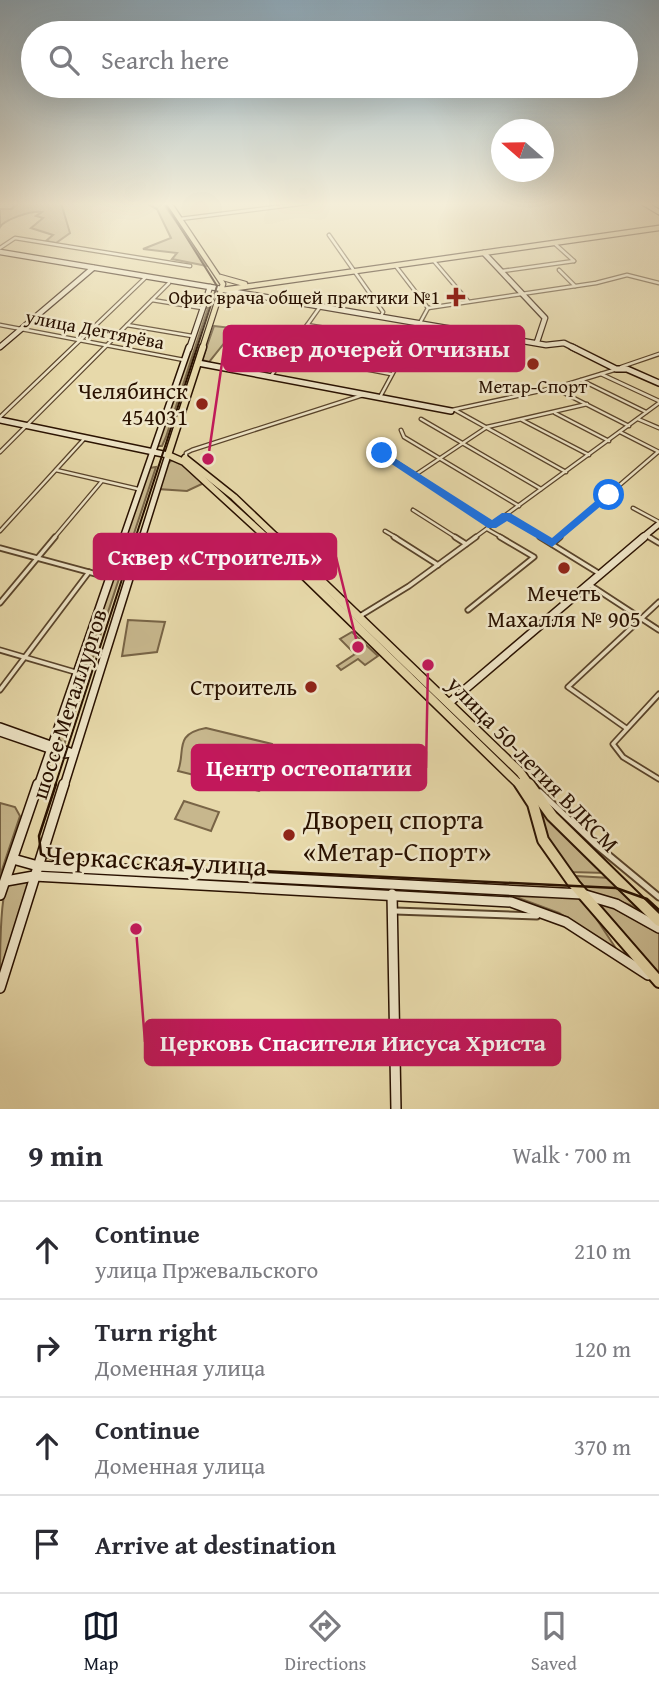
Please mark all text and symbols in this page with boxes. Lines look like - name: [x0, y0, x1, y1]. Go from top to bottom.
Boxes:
- search box: [21, 21, 638, 98]
- text: Search here: [101, 40, 229, 79]
- icon: search: [45, 41, 83, 79]
- north arrow: [491, 119, 554, 182]
- place label: Офис врача общей практики №1: [168, 283, 440, 311]
- marker: Офис врача общей практики №1: [446, 287, 466, 307]
- street label: улица Дегтярёва: [22, 302, 167, 356]
- callout: Сквер дочерей Отчизны: [224, 326, 524, 371]
- text: Сквер дочерей Отчизны: [238, 331, 510, 366]
- marker: Метар-Спорт: [525, 356, 541, 372]
- place label: Метар-Спорт: [479, 372, 588, 400]
- place label: Челябинск 454031: [78, 374, 188, 433]
- marker: Челябинск 454031: [194, 396, 210, 412]
- route end: [366, 437, 397, 468]
- route start: [593, 479, 624, 510]
- callout: Сквер «Cтроитель»: [94, 534, 336, 579]
- text: Сквер «Cтроитель»: [108, 539, 322, 574]
- marker: Мечеть Махалля № 905: [556, 560, 572, 576]
- place label: Мечеть Махалля № 905: [487, 576, 641, 635]
- street label: шоссе Металлургов: [22, 604, 115, 803]
- street label: улица 50-летия ВЛКСМ: [439, 667, 627, 859]
- place label: Cтроитель: [190, 670, 297, 703]
- marker: Cтроитель: [303, 679, 319, 695]
- callout: Центр остеопатии: [192, 745, 426, 790]
- text: Центр остеопатии: [206, 750, 412, 785]
- place label: Дворец спорта «Метар-Спорт»: [302, 798, 491, 871]
- marker: Дворец спорта «Метар-Спорт»: [281, 827, 297, 843]
- street label: Черкасская улица: [44, 833, 269, 886]
- callout: Церковь Спасителя Иисуса Христа: [145, 1020, 560, 1065]
- text: Церковь Спасителя Иисуса Христа: [160, 1025, 547, 1060]
- text: 9 min: [28, 1133, 103, 1177]
- text: Walk · 700 m: [512, 1138, 631, 1171]
- text: Continue: [95, 1214, 200, 1253]
- icon: ahead: [28, 1231, 66, 1269]
- text: 210 m: [574, 1234, 631, 1267]
- text: улица Пржевальского: [95, 1253, 318, 1286]
- text: Turn right: [95, 1312, 217, 1351]
- icon: right: [28, 1329, 66, 1367]
- text: 120 m: [574, 1332, 631, 1365]
- text: Доменная улица: [95, 1351, 265, 1384]
- text: Continue: [95, 1410, 200, 1449]
- icon: ahead: [28, 1427, 66, 1465]
- text: 370 m: [574, 1430, 631, 1463]
- text: Доменная улица: [95, 1449, 265, 1482]
- icon: arrive: [28, 1525, 66, 1563]
- text: Arrive at destination: [95, 1525, 336, 1564]
- tab: Map: [82, 1607, 120, 1677]
- tab: Directions: [285, 1607, 366, 1677]
- tab: Saved: [531, 1607, 577, 1677]

